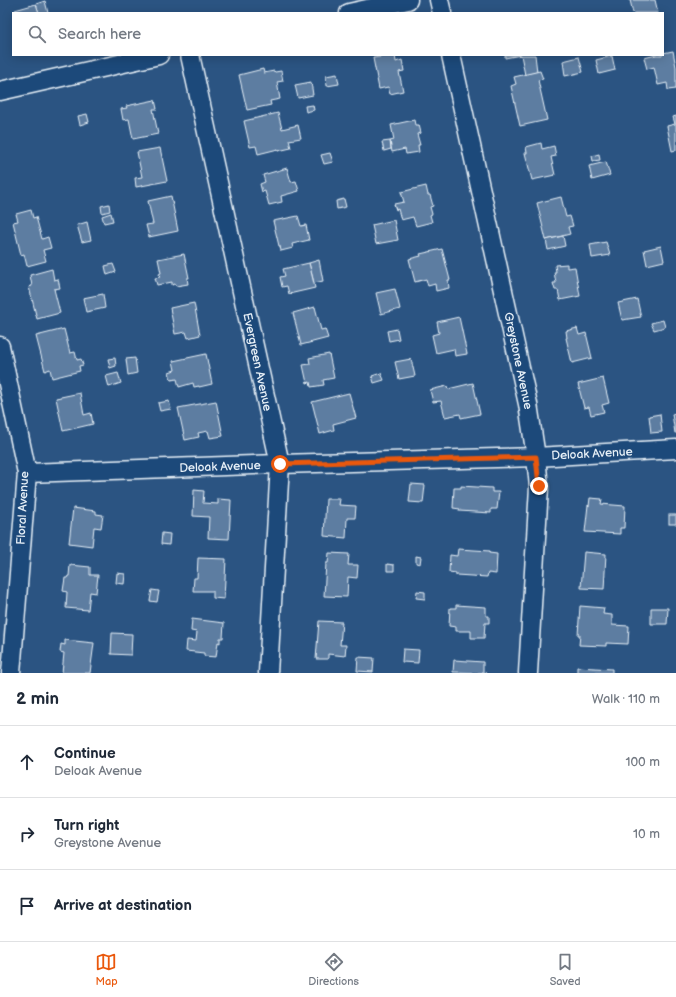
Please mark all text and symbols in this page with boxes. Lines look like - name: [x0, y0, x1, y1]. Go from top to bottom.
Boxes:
- search box: [12, 12, 664, 56]
- icon: search: [26, 23, 48, 45]
- text: Search here: [58, 25, 141, 44]
- street label: Evergreen Avenue: [239, 311, 275, 413]
- street label: Greystone Avenue: [500, 311, 536, 411]
- street label: Deloak Avenue: [551, 444, 633, 464]
- route start: [271, 455, 289, 473]
- street label: Deloak Avenue: [179, 458, 261, 476]
- street label: Floral Avenue: [14, 471, 32, 545]
- route end: [530, 477, 548, 495]
- text: 2 min: [16, 689, 59, 709]
- text: Walk · 110 m: [592, 691, 660, 707]
- text: Continue: [54, 744, 116, 763]
- icon: ahead: [16, 751, 38, 773]
- text: 100 m: [625, 754, 660, 770]
- text: Deloak Avenue: [54, 763, 142, 779]
- text: Turn right: [54, 816, 119, 835]
- icon: right: [16, 823, 38, 845]
- text: 10 m: [633, 826, 660, 842]
- text: Greystone Avenue: [54, 835, 161, 851]
- icon: arrive: [16, 895, 38, 917]
- text: Arrive at destination: [54, 896, 192, 915]
- tab: Map: [95, 951, 118, 988]
- tab: Directions: [308, 951, 359, 988]
- tab: Saved: [550, 951, 581, 988]

